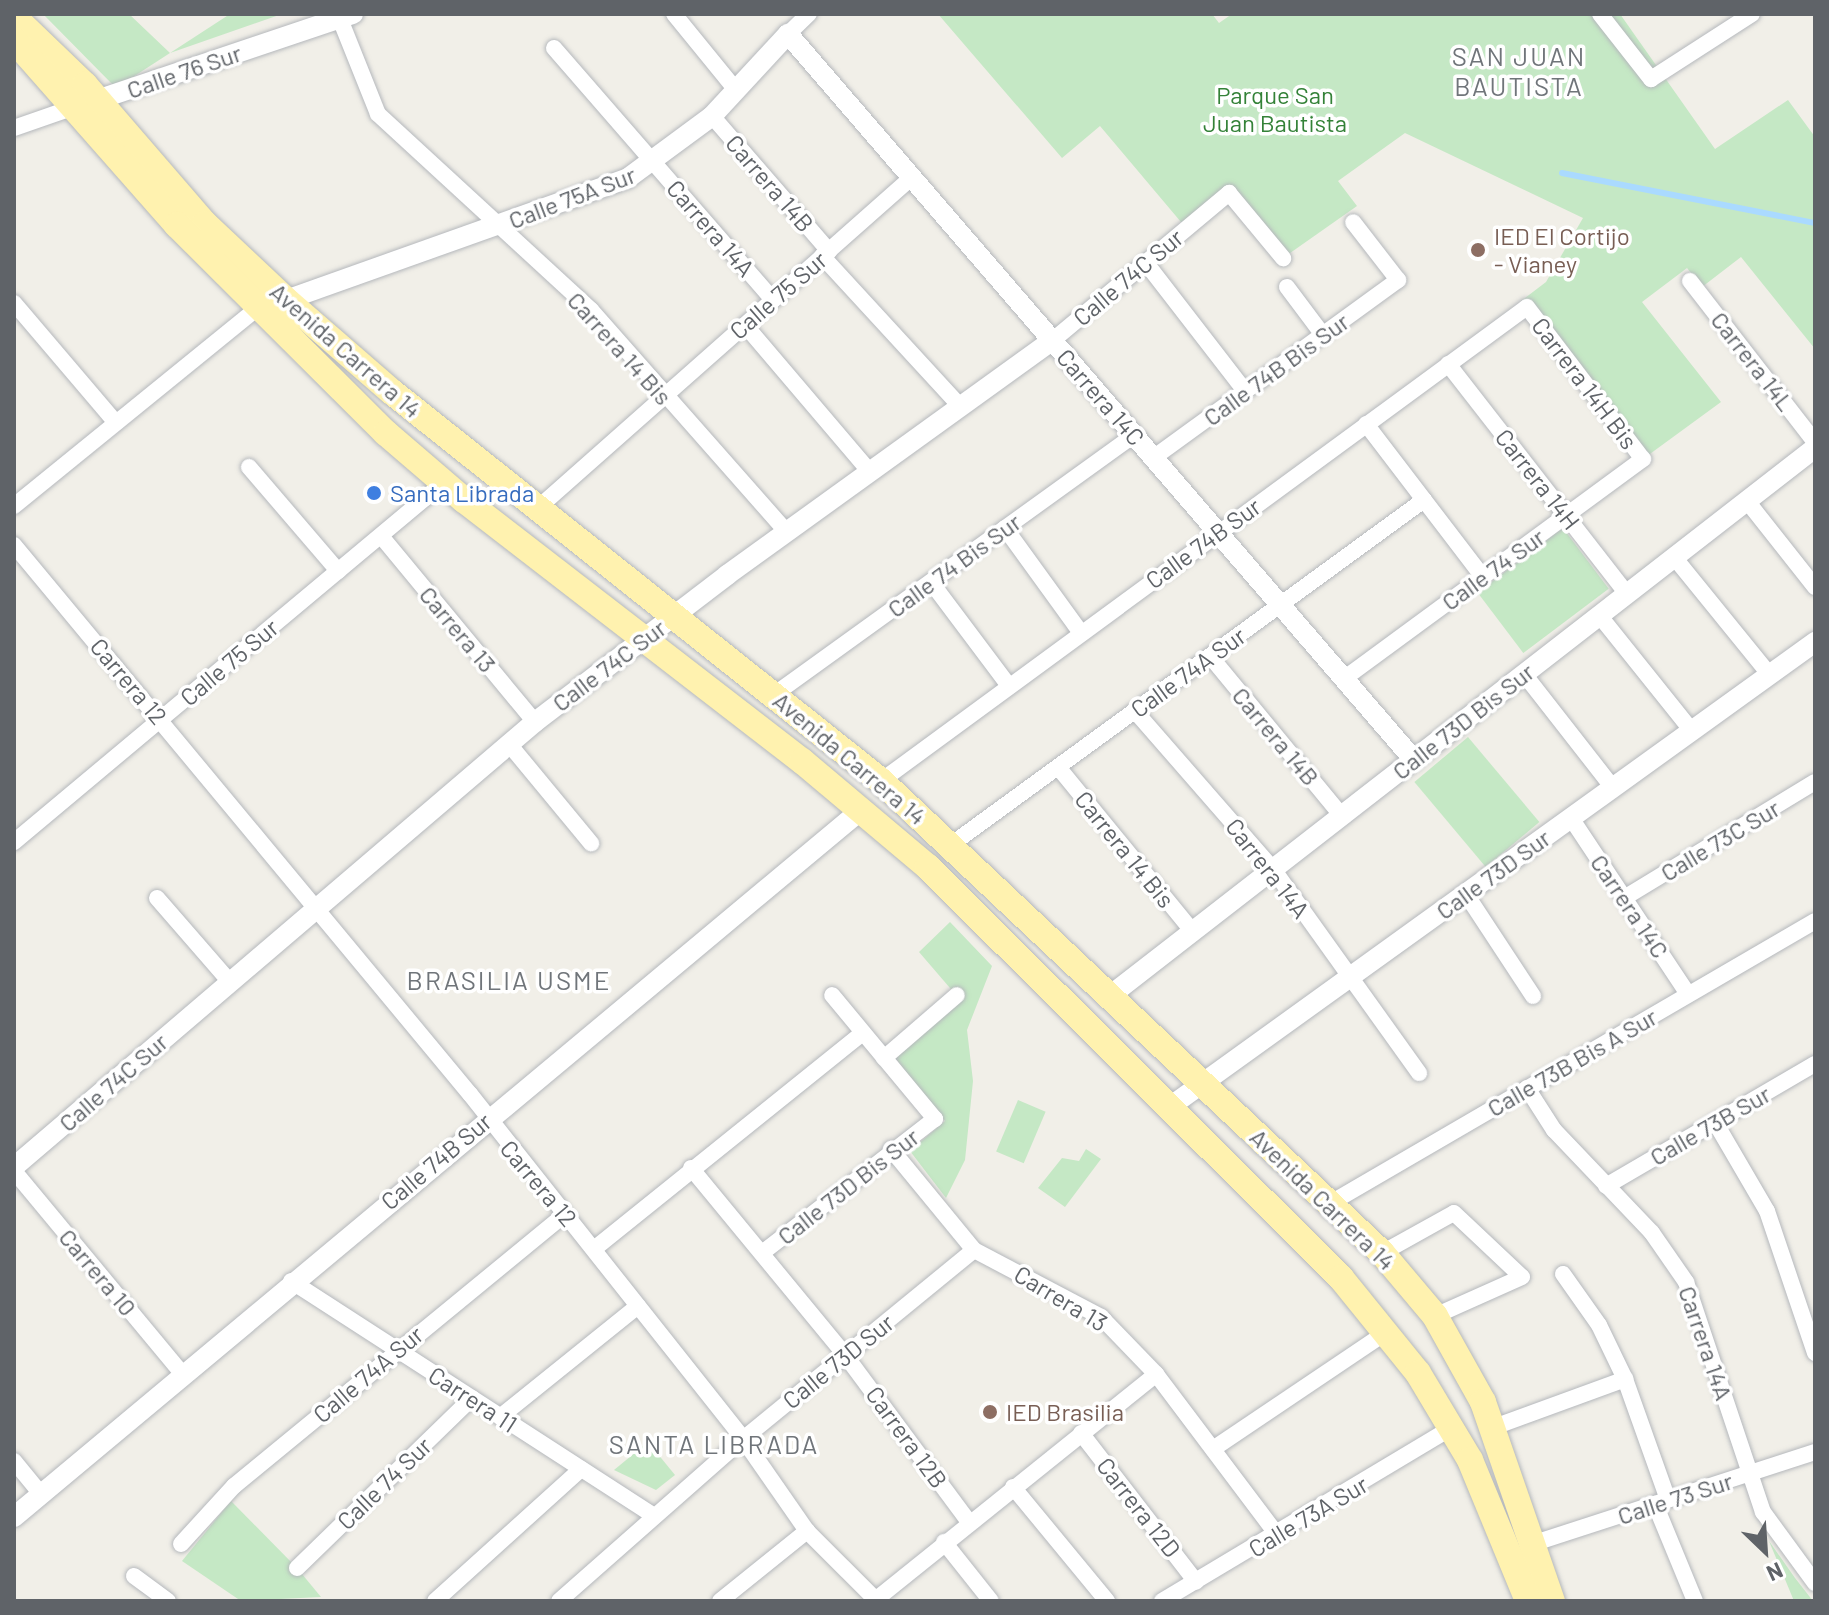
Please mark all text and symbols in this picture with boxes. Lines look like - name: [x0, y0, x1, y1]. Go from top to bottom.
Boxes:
- street label: Calle 76 Sur: [123, 38, 245, 104]
- district label: SAN JUAN BAUTISTA: [1452, 40, 1586, 102]
- park label: Parque San Juan Bautista: [1203, 81, 1347, 137]
- street label: Carrera 14B: [720, 129, 820, 237]
- street label: Calle 75A Sur: [504, 160, 640, 234]
- street label: Carrera 14A: [661, 174, 761, 282]
- place label: IED El Cortijo - Vianey: [1494, 222, 1630, 278]
- street label: Calle 74C Sur: [1067, 223, 1189, 331]
- marker: IED El Cortijo - Vianey: [1469, 241, 1487, 259]
- street label: Calle 75 Sur: [723, 245, 833, 345]
- street label: Avenida Carrera 14: [264, 276, 428, 424]
- street label: Carrera 14 Bis: [562, 286, 678, 410]
- street label: Carrera 14L: [1705, 306, 1801, 416]
- street label: Calle 74B Bis Sur: [1198, 307, 1354, 431]
- street label: Carrera 14H Bis: [1526, 311, 1644, 455]
- street label: Carrera 14C: [1051, 343, 1151, 451]
- street label: Carrera 14H: [1490, 423, 1586, 535]
- place label: Santa Librada: [390, 479, 534, 507]
- marker: Santa Librada: [365, 484, 383, 502]
- street label: Calle 74B Sur: [1140, 492, 1266, 594]
- street label: Calle 74 Bis Sur: [882, 507, 1026, 623]
- street label: Calle 74 Sur: [1436, 522, 1550, 616]
- street label: Carrera 13: [414, 580, 502, 678]
- street label: Calle 75 Sur: [174, 613, 284, 711]
- street label: Calle 74C Sur: [546, 613, 672, 717]
- street label: Calle 74A Sur: [1125, 621, 1251, 723]
- street label: Carrera 12: [85, 632, 173, 730]
- street label: Calle 73D Bis Sur: [1386, 657, 1540, 785]
- street label: Carrera 14B: [1227, 681, 1325, 791]
- street label: Avenida Carrera 14: [768, 686, 932, 830]
- street label: Carrera 14 Bis: [1069, 785, 1181, 913]
- street label: Calle 73C Sur: [1655, 793, 1785, 887]
- street label: Carrera 14A: [1220, 812, 1316, 924]
- street label: Calle 73D Sur: [1430, 823, 1556, 925]
- street label: Carrera 14C: [1585, 849, 1675, 963]
- district label: BRASILIA USME: [407, 964, 611, 996]
- street label: Calle 73B Bis A Sur: [1482, 1002, 1662, 1122]
- street label: Calle 74C Sur: [53, 1027, 173, 1137]
- street label: Calle 73B Sur: [1645, 1079, 1775, 1171]
- street label: Calle 74B Sur: [375, 1106, 497, 1216]
- street label: Calle 73D Bis Sur: [771, 1122, 925, 1250]
- street label: Avenida Carrera 14: [1244, 1122, 1402, 1276]
- street label: Carrera 12: [495, 1134, 583, 1232]
- street label: Carrera 10: [53, 1223, 143, 1321]
- street label: Carrera 13: [1009, 1259, 1113, 1337]
- street label: Carrera 14A: [1673, 1282, 1739, 1404]
- street label: Calle 73D Sur: [777, 1308, 899, 1414]
- street label: Calle 74A Sur: [307, 1320, 429, 1428]
- street label: Carrera 11: [423, 1360, 523, 1438]
- street label: Carrera 12B: [860, 1380, 954, 1494]
- place label: IED Brasilia: [1006, 1398, 1124, 1426]
- marker: IED Brasilia: [981, 1403, 999, 1421]
- district label: SANTA LIBRADA: [609, 1428, 819, 1460]
- street label: Calle 74 Sur: [331, 1431, 437, 1535]
- street label: Carrera 12D: [1091, 1451, 1187, 1563]
- street label: Calle 73 Sur: [1614, 1466, 1736, 1530]
- street label: Calle 73A Sur: [1243, 1469, 1373, 1563]
- north arrow: [1725, 1511, 1805, 1591]
- text: N: [1763, 1558, 1787, 1588]

